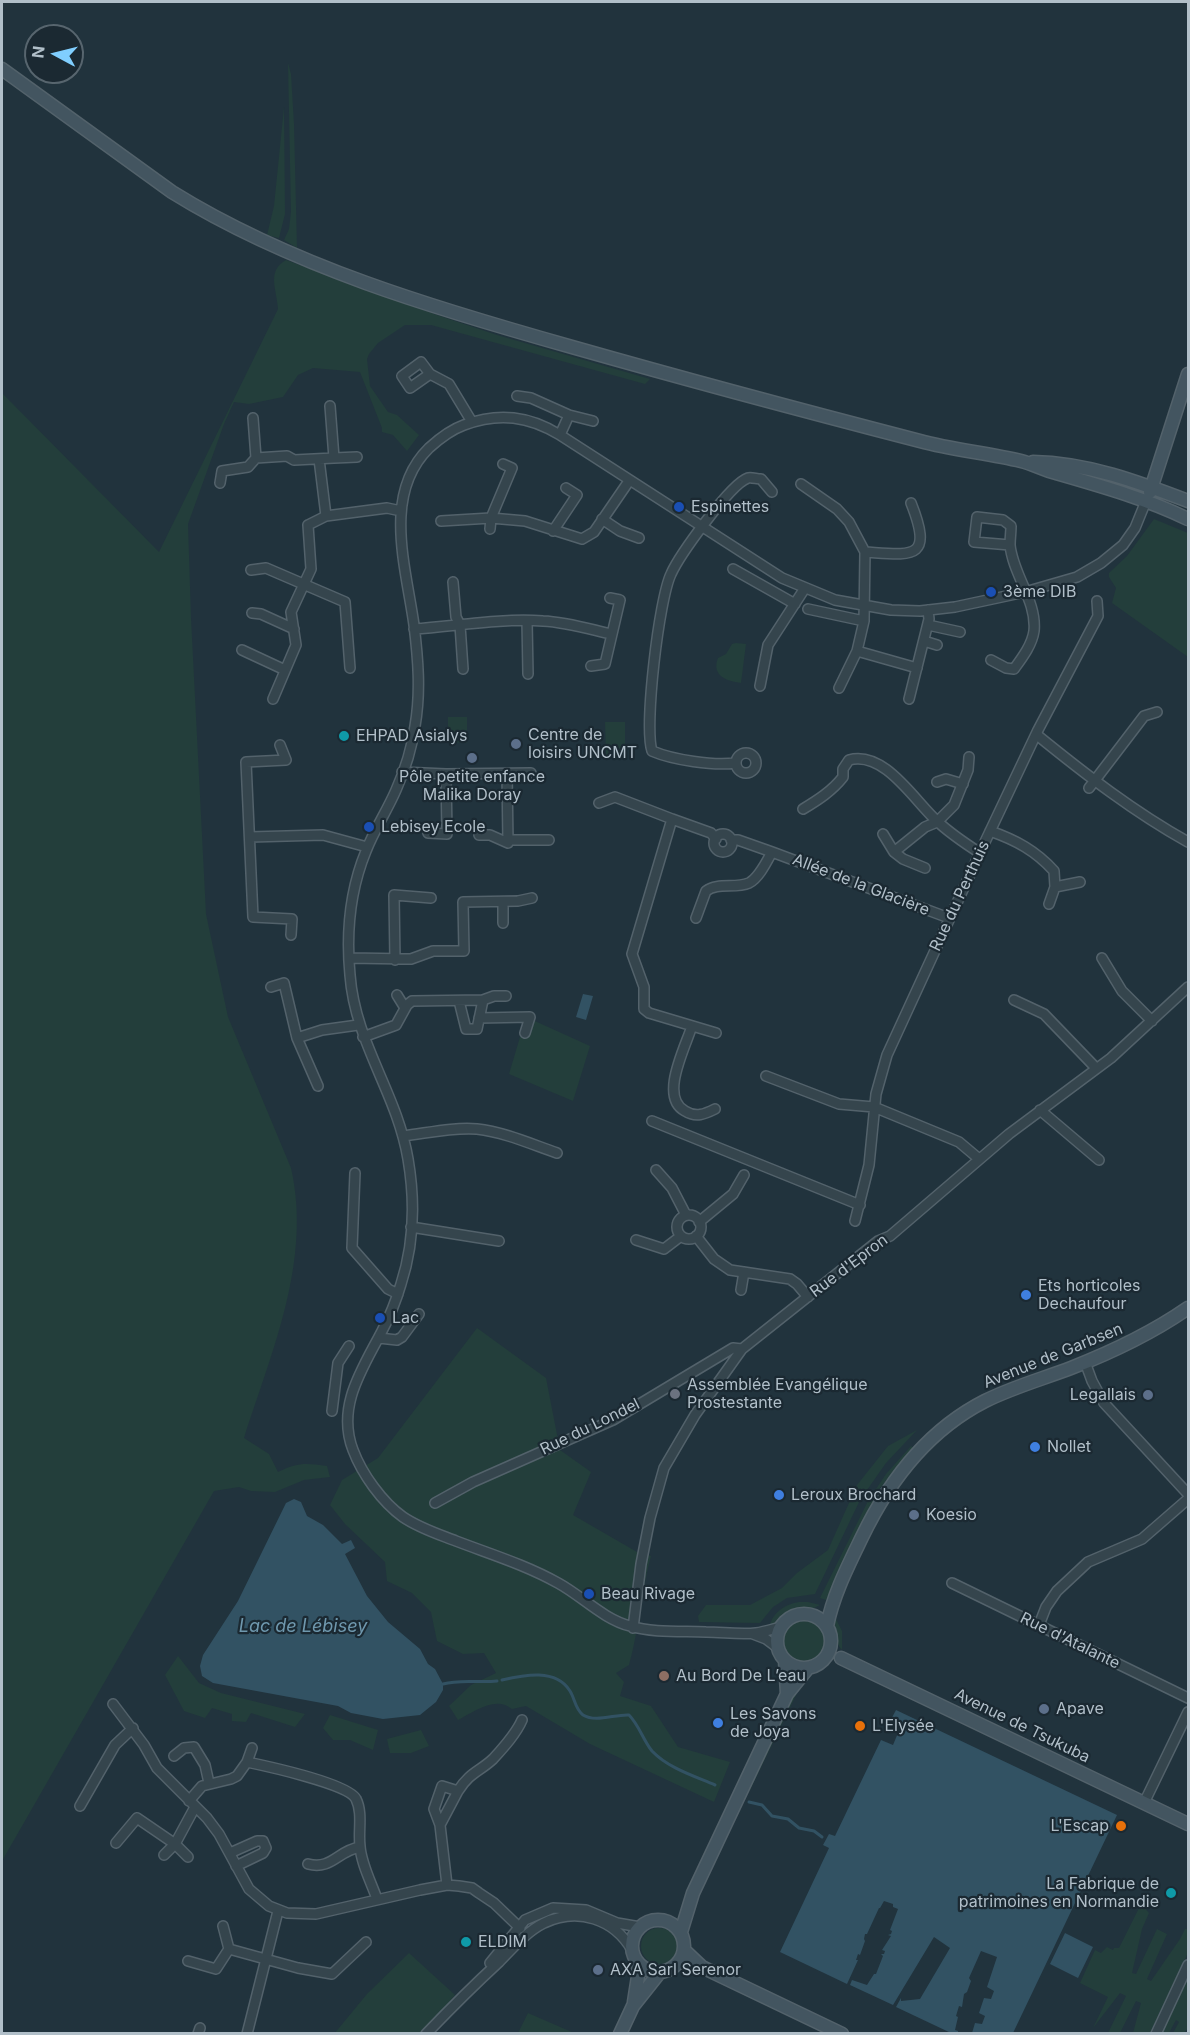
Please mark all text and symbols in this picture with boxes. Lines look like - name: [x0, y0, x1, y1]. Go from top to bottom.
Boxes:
- north arrow: [24, 24, 84, 84]
- text: N: [27, 45, 49, 59]
- place label: Espinettes: [691, 497, 769, 517]
- marker: Espinettes: [672, 500, 686, 514]
- place label: 3ème DIB: [1003, 582, 1076, 602]
- marker: 3ème DIB: [984, 585, 998, 599]
- place label: Centre de loisirs UNCMT: [528, 725, 637, 763]
- place label: EHPAD Asialys: [356, 726, 467, 746]
- marker: EHPAD Asialys: [337, 729, 351, 743]
- marker: Centre de loisirs UNCMT: [509, 737, 523, 751]
- marker: Pôle petite enfance Malika Doray: [465, 751, 479, 765]
- place label: Pôle petite enfance Malika Doray: [399, 767, 545, 805]
- place label: Lebisey Ecole: [381, 817, 486, 837]
- marker: Lebisey Ecole: [362, 820, 376, 834]
- street label: Rue du Perthuis: [926, 838, 994, 954]
- street label: Allée de la Glacière: [790, 850, 932, 920]
- street label: Rue d'Epron: [806, 1231, 892, 1301]
- place label: Ets horticoles Dechaufour: [1038, 1276, 1140, 1314]
- marker: Ets horticoles Dechaufour: [1019, 1288, 1033, 1302]
- place label: Lac: [392, 1308, 419, 1328]
- marker: Lac: [373, 1311, 387, 1325]
- street label: Avenue de Garbsen: [981, 1319, 1125, 1393]
- place label: Assemblée Evangélique Prostestante: [687, 1375, 868, 1413]
- place label: Legallais: [1070, 1385, 1136, 1405]
- marker: Assemblée Evangélique Prostestante: [668, 1387, 682, 1401]
- marker: Legallais: [1141, 1388, 1155, 1402]
- street label: Rue du Londel: [537, 1395, 643, 1459]
- place label: Nollet: [1047, 1437, 1091, 1457]
- marker: Nollet: [1028, 1440, 1042, 1454]
- place label: Leroux Brochard: [791, 1485, 916, 1505]
- marker: Leroux Brochard: [772, 1488, 786, 1502]
- place label: Koesio: [926, 1505, 977, 1525]
- marker: Koesio: [907, 1508, 921, 1522]
- place label: Beau Rivage: [601, 1584, 695, 1604]
- marker: Beau Rivage: [582, 1587, 596, 1601]
- street label: Rue d'Atalante: [1017, 1609, 1123, 1673]
- water label: Lac de Lébisey: [239, 1616, 367, 1638]
- place label: Au Bord De L’eau: [676, 1666, 806, 1686]
- marker: Au Bord De L’eau: [657, 1669, 671, 1683]
- street label: Avenue de Tsukuba: [951, 1685, 1093, 1767]
- place label: Apave: [1056, 1699, 1104, 1719]
- marker: Apave: [1037, 1702, 1051, 1716]
- place label: Les Savons de Joya: [730, 1704, 817, 1742]
- marker: Les Savons de Joya: [711, 1716, 725, 1730]
- place label: L'Elysée: [872, 1716, 934, 1736]
- marker: L'Elysée: [853, 1719, 867, 1733]
- place label: L'Escap: [1050, 1816, 1109, 1836]
- marker: L'Escap: [1114, 1819, 1128, 1833]
- place label: La Fabrique de patrimoines en Normandie: [959, 1874, 1159, 1912]
- marker: La Fabrique de patrimoines en Normandie: [1164, 1886, 1178, 1900]
- place label: ELDIM: [478, 1932, 527, 1952]
- marker: ELDIM: [459, 1935, 473, 1949]
- place label: AXA Sarl Serenor: [610, 1960, 741, 1980]
- marker: AXA Sarl Serenor: [591, 1963, 605, 1977]

